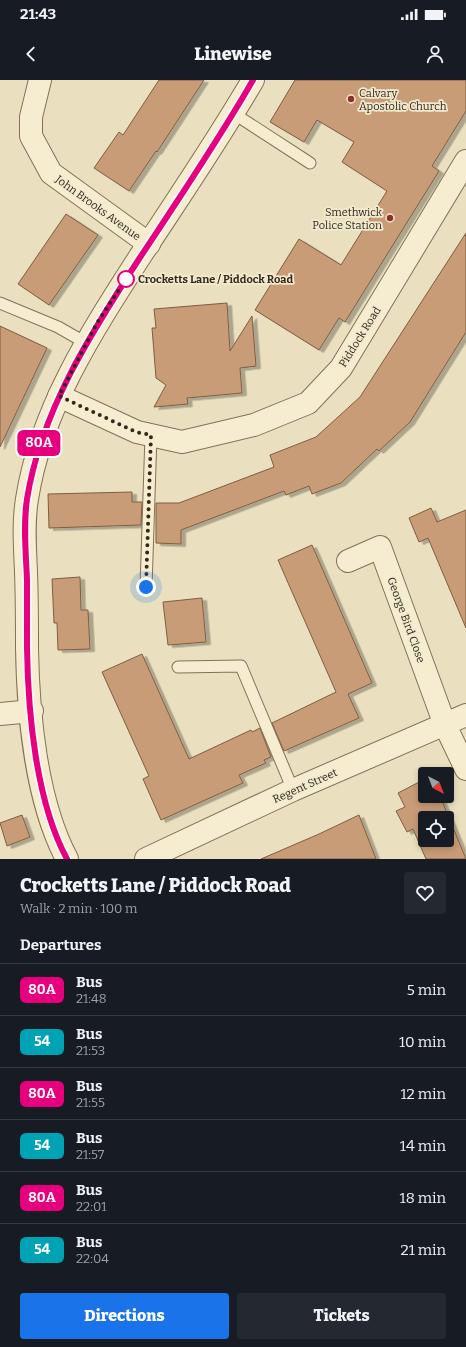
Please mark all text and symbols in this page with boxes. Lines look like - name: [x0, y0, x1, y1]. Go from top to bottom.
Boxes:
- text: 21:43: [20, 5, 56, 23]
- icon: back: [20, 43, 42, 65]
- text: Linewise: [194, 43, 272, 65]
- icon: person: [424, 43, 446, 65]
- place label: Calvary Apostolic Church: [359, 87, 447, 113]
- marker: Calvary Apostolic Church: [346, 94, 356, 104]
- street label: John Brooks Avenue: [52, 172, 143, 243]
- place label: Smethwick Police Station: [312, 206, 383, 232]
- marker: Smethwick Police Station: [385, 213, 395, 223]
- marker: Crocketts Lane / Piddock Road: [117, 270, 135, 288]
- place label: Crocketts Lane / Piddock Road: [138, 273, 293, 286]
- street label: Piddock Road: [336, 304, 384, 370]
- line badge: 80A: [16, 430, 62, 456]
- text: 80A: [25, 434, 53, 451]
- street label: George Bird Close: [384, 575, 428, 665]
- your location: [136, 577, 156, 597]
- street label: Regent Street: [271, 766, 339, 806]
- north arrow: [418, 767, 454, 803]
- map controls: [418, 767, 454, 847]
- button: locate: [418, 811, 454, 847]
- button: heart: [404, 872, 446, 914]
- text: Crocketts Lane / Piddock Road: [20, 874, 291, 897]
- text: Walk · 2 min · 100 m: [20, 901, 137, 916]
- text: Departures: [20, 936, 101, 954]
- text: Bus: [76, 973, 102, 991]
- text: 80A: [28, 981, 56, 998]
- text: 5 min: [407, 981, 446, 999]
- text: 21:48: [76, 991, 107, 1006]
- text: Bus: [76, 1025, 102, 1043]
- text: 54: [34, 1033, 50, 1050]
- text: 10 min: [399, 1033, 446, 1051]
- text: 21:53: [76, 1043, 105, 1058]
- text: Bus: [76, 1077, 102, 1095]
- text: 80A: [28, 1085, 56, 1102]
- text: 12 min: [400, 1085, 446, 1103]
- text: 21:55: [76, 1095, 105, 1110]
- text: Bus: [76, 1129, 102, 1147]
- text: 54: [34, 1137, 50, 1154]
- text: 14 min: [400, 1137, 446, 1155]
- text: 21:57: [76, 1147, 104, 1162]
- text: Bus: [76, 1181, 102, 1199]
- text: 80A: [28, 1189, 56, 1206]
- text: 18 min: [400, 1189, 446, 1207]
- text: 22:01: [76, 1199, 106, 1214]
- text: Bus: [76, 1233, 102, 1251]
- text: 54: [34, 1241, 50, 1258]
- text: 21 min: [400, 1241, 446, 1259]
- text: 22:04: [76, 1251, 109, 1266]
- button: Directions: [20, 1293, 229, 1339]
- button: Tickets: [237, 1293, 446, 1339]

